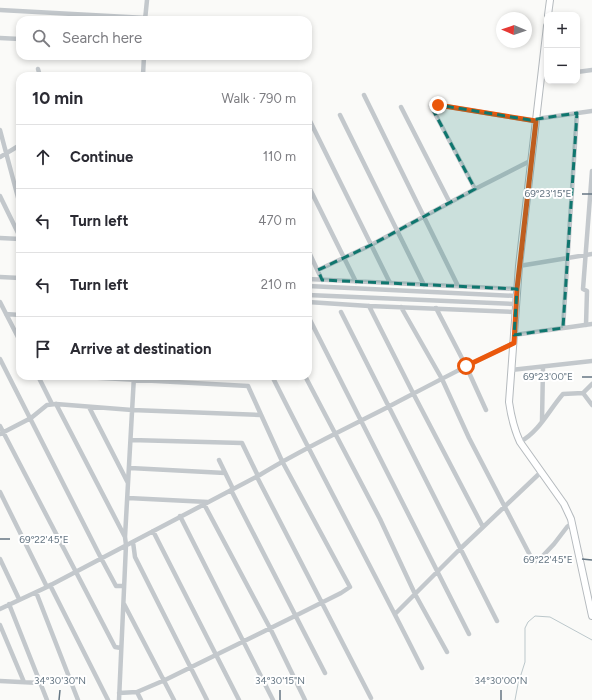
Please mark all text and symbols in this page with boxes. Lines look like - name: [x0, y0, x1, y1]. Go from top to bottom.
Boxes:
- north arrow: [496, 12, 532, 48]
- map controls: [544, 12, 580, 84]
- button: +: [544, 12, 580, 48]
- search box: [16, 16, 312, 60]
- icon: search: [30, 27, 52, 49]
- text: Search here: [62, 29, 142, 47]
- button: −: [544, 48, 580, 84]
- text: 10 min: [32, 88, 83, 108]
- text: Walk · 790 m: [222, 91, 296, 106]
- route end: [429, 96, 447, 114]
- icon: ahead: [32, 146, 54, 168]
- text: Continue: [70, 148, 133, 166]
- text: 110 m: [263, 149, 296, 164]
- text: 69°23'15"E: [524, 187, 572, 200]
- icon: left: [32, 210, 54, 232]
- text: Turn left: [70, 212, 128, 230]
- text: 470 m: [258, 213, 296, 228]
- icon: left: [32, 274, 54, 296]
- text: Turn left: [70, 276, 128, 294]
- text: 210 m: [261, 277, 296, 292]
- icon: arrive: [32, 338, 54, 360]
- text: Arrive at destination: [70, 340, 211, 358]
- route start: [457, 357, 475, 375]
- text: 69°23'00"E: [523, 370, 573, 383]
- text: 69°22'45"E: [19, 533, 69, 546]
- text: 69°22'45"E: [523, 553, 573, 566]
- text: 34°30'30"N: [34, 674, 86, 687]
- text: 34°30'15"N: [255, 674, 305, 687]
- text: 34°30'00"N: [475, 674, 527, 687]

